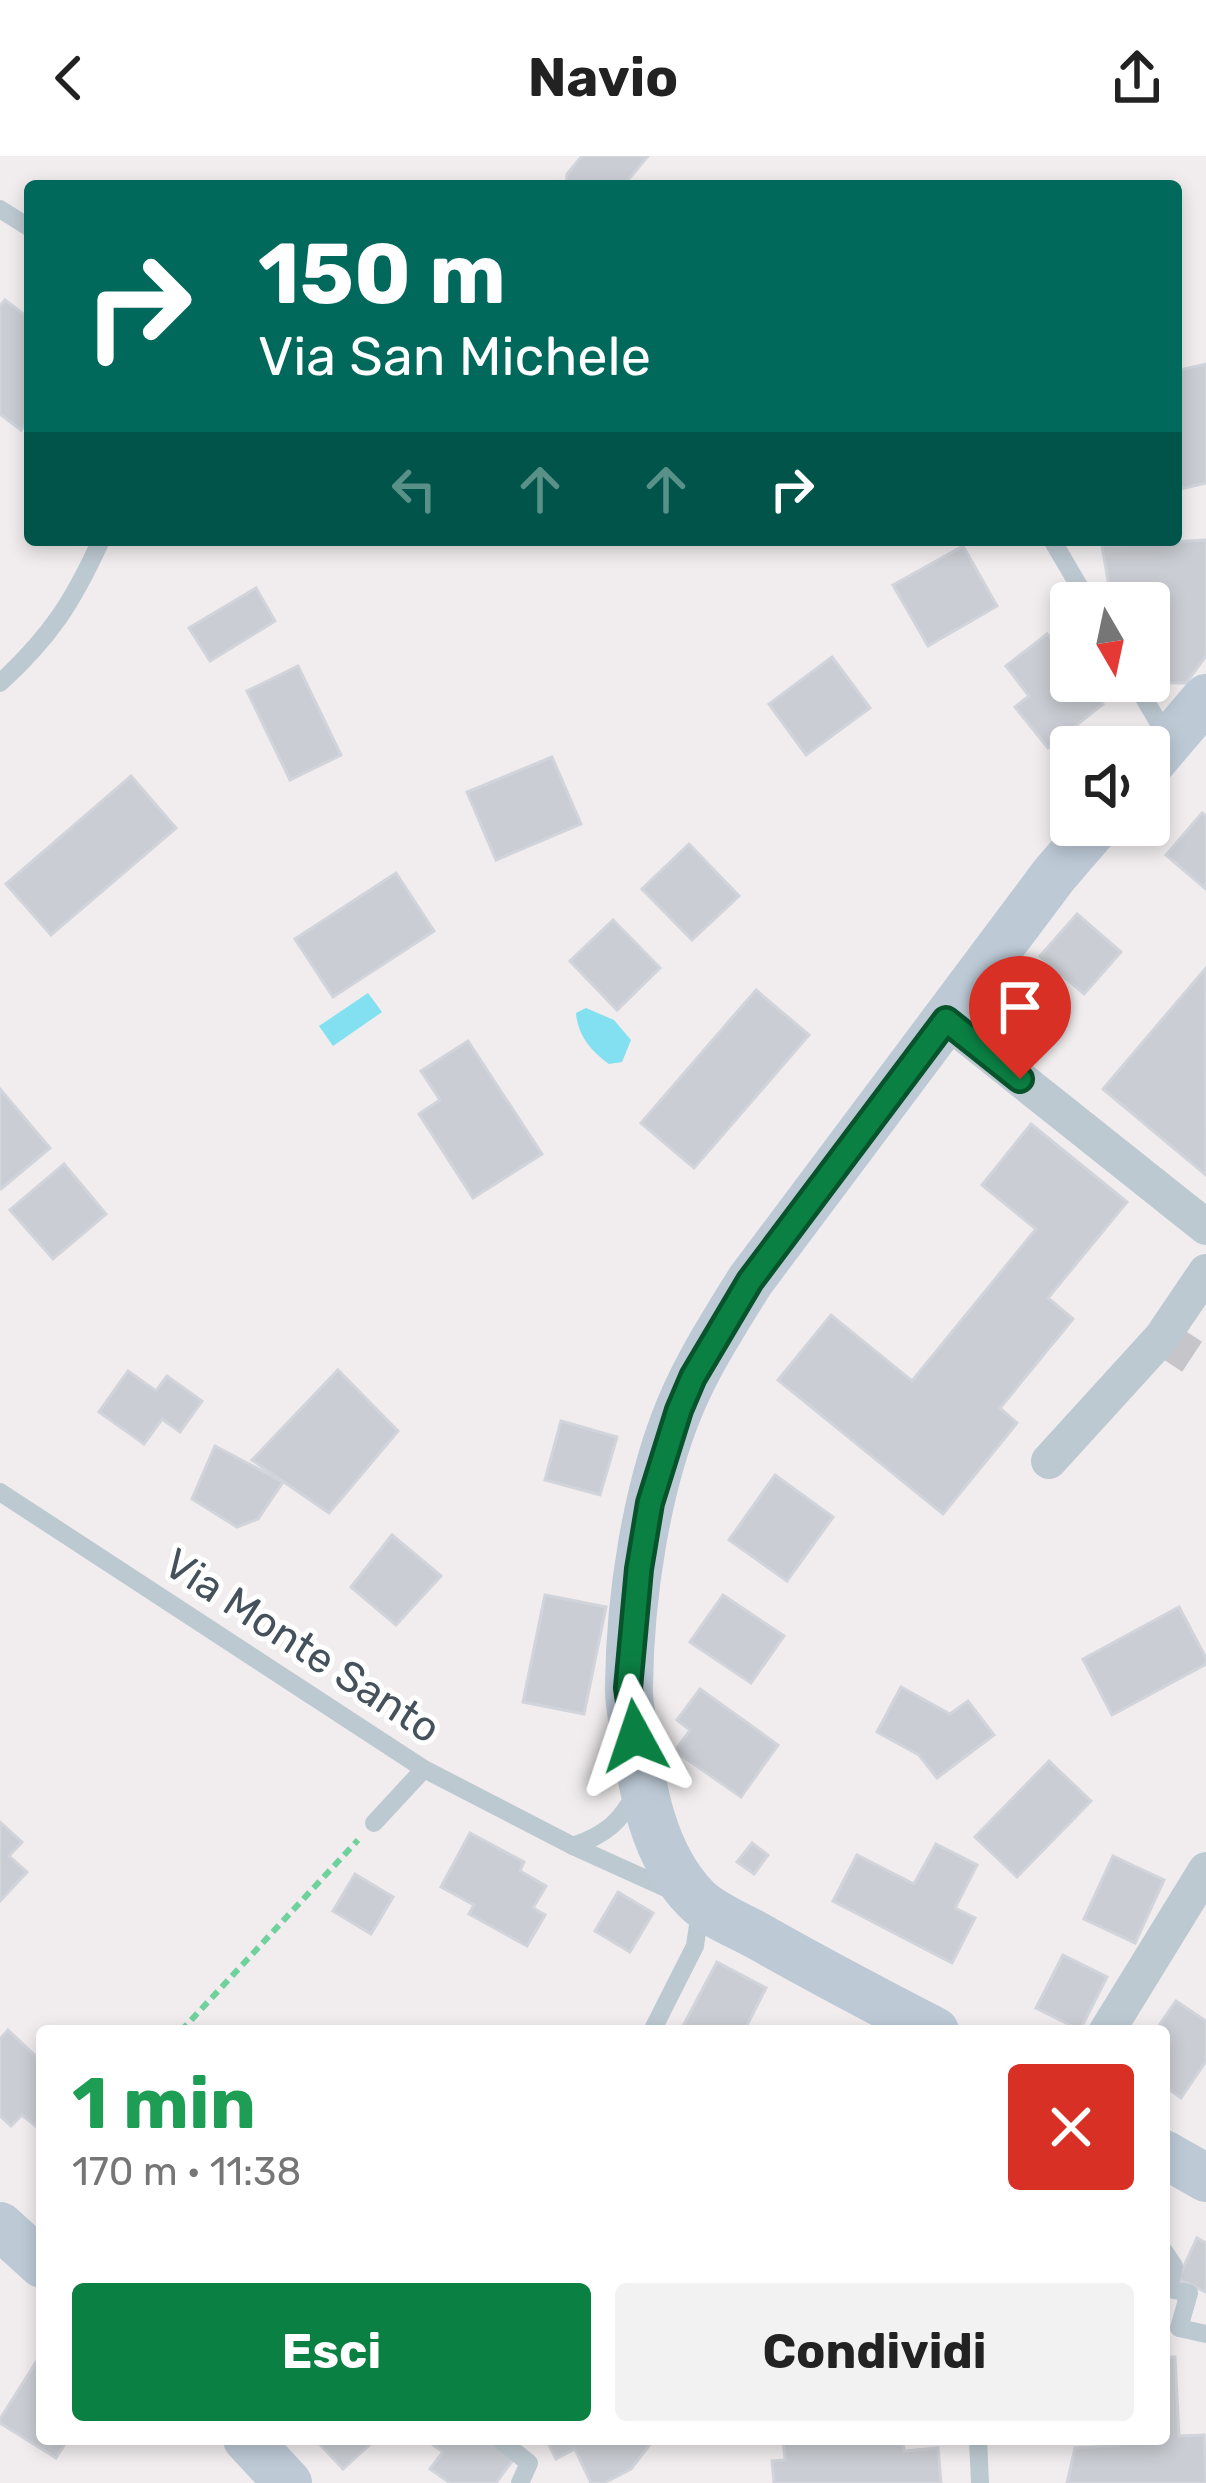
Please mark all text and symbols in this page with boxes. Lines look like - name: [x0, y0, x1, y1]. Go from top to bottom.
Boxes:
- icon: back: [36, 45, 102, 111]
- icon: share: [1104, 45, 1170, 111]
- text: Navio: [528, 46, 678, 110]
- text: 150 m: [258, 224, 506, 324]
- icon: right: [60, 228, 216, 384]
- text: Via San Michele: [258, 325, 651, 389]
- icon: left: [381, 456, 447, 522]
- icon: ahead: [507, 456, 573, 522]
- icon: ahead: [633, 456, 699, 522]
- icon: right: [759, 456, 825, 522]
- north arrow: [1050, 582, 1170, 702]
- map controls: [1050, 582, 1170, 846]
- button: sound: [1050, 726, 1170, 846]
- pin: [969, 956, 1071, 1079]
- icon: arrive: [987, 974, 1053, 1040]
- street label: Via Monte Santo: [155, 1538, 449, 1754]
- position arrow: [572, 1673, 698, 1799]
- text: 1 min: [72, 2061, 256, 2146]
- button: close: [1008, 2064, 1134, 2190]
- text: 170 m · 11:38: [72, 2149, 301, 2195]
- button: Esci: [72, 2283, 591, 2421]
- button: Condividi: [615, 2283, 1134, 2421]

